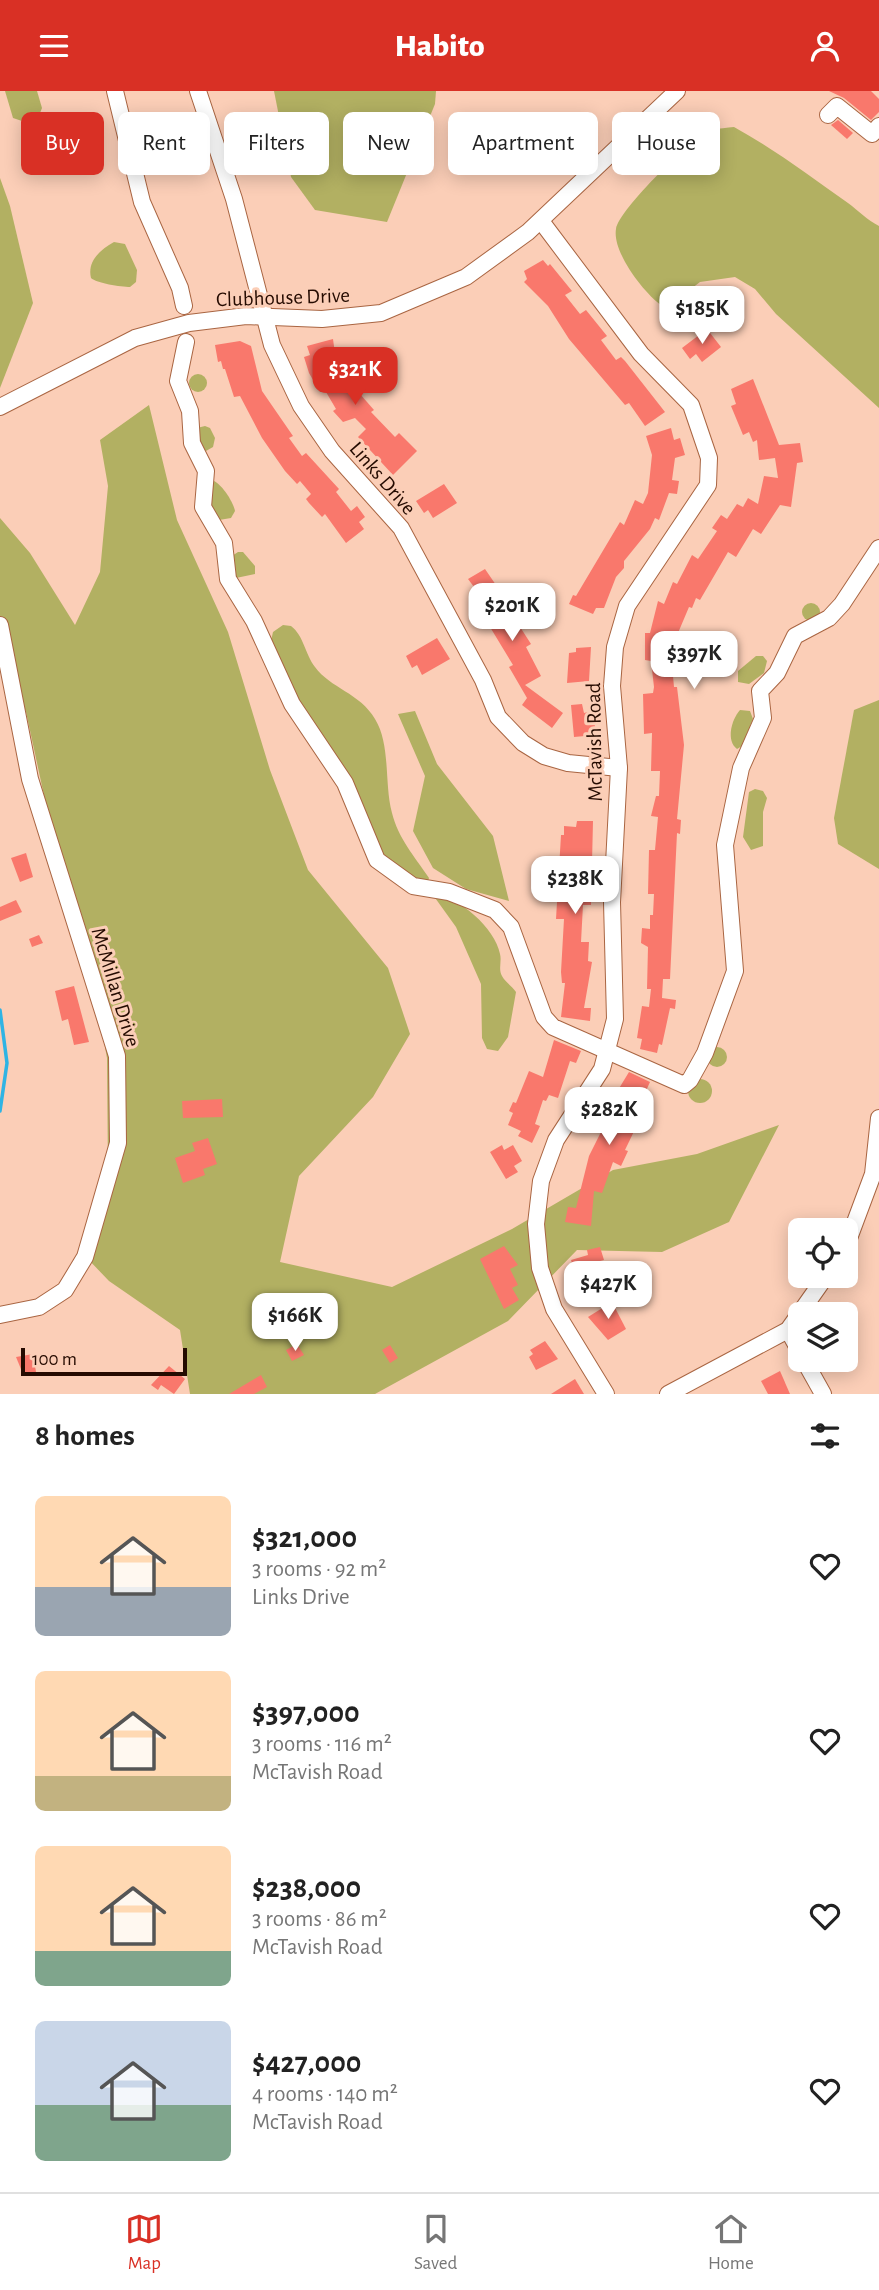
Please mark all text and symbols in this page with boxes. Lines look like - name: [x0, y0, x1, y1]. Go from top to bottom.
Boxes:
- icon: menu: [35, 27, 73, 65]
- icon: person: [806, 27, 844, 65]
- text: Habito: [394, 30, 485, 62]
- chip: Buy: [21, 112, 104, 175]
- chip: Rent: [118, 112, 210, 175]
- chip: Filters: [224, 112, 329, 175]
- chip: New: [343, 112, 434, 175]
- chip: Apartment: [448, 112, 598, 175]
- chip: House: [612, 112, 720, 175]
- street label: Clubhouse Drive: [216, 285, 350, 310]
- pin: $185K: [653, 287, 751, 346]
- text: $185K: [675, 297, 729, 320]
- pin: $321K: [306, 347, 404, 407]
- text: $321K: [329, 358, 381, 381]
- street label: Links Drive: [345, 438, 420, 519]
- pin: $201K: [463, 583, 561, 643]
- text: $201K: [485, 594, 539, 617]
- pin: $397K: [645, 631, 743, 691]
- text: $397K: [667, 642, 721, 665]
- street label: McTavish Road: [583, 682, 606, 802]
- pin: $238K: [526, 857, 624, 916]
- text: $238K: [547, 867, 603, 890]
- street label: McMillan Drive: [87, 925, 144, 1049]
- pin: $282K: [560, 1087, 658, 1147]
- text: $282K: [581, 1098, 637, 1121]
- map controls: [788, 1218, 858, 1372]
- button: locate: [788, 1218, 858, 1288]
- pin: $427K: [559, 1261, 657, 1321]
- text: $427K: [580, 1272, 636, 1295]
- pin: $166K: [246, 1293, 344, 1353]
- button: layers: [788, 1302, 858, 1372]
- text: $166K: [268, 1304, 322, 1327]
- scale bar: [21, 1345, 187, 1377]
- text: 100 m: [32, 1350, 77, 1369]
- icon: filters: [806, 1417, 844, 1455]
- text: 8 homes: [35, 1421, 135, 1451]
- text: $321,000: [252, 1523, 357, 1553]
- icon: home: [91, 1524, 175, 1608]
- icon: heart: [806, 1547, 844, 1585]
- text: 3 rooms · 92 m²: [252, 1558, 386, 1581]
- text: Links Drive: [252, 1586, 350, 1609]
- text: $397,000: [252, 1698, 360, 1728]
- icon: home: [91, 1699, 175, 1783]
- icon: heart: [806, 1722, 844, 1760]
- text: 3 rooms · 116 m²: [252, 1733, 392, 1756]
- text: McTavish Road: [252, 1761, 383, 1784]
- text: $238,000: [252, 1873, 361, 1903]
- icon: home: [91, 1874, 175, 1958]
- icon: heart: [806, 1897, 844, 1935]
- text: 3 rooms · 86 m²: [252, 1908, 387, 1931]
- text: McTavish Road: [252, 1936, 383, 1959]
- text: $427,000: [252, 2048, 361, 2078]
- icon: home: [91, 2049, 175, 2133]
- icon: heart: [806, 2072, 844, 2110]
- text: 4 rooms · 140 m²: [252, 2083, 398, 2106]
- text: McTavish Road: [252, 2111, 383, 2134]
- tab: Map: [125, 2210, 163, 2275]
- tab: Saved: [414, 2210, 457, 2275]
- tab: Home: [708, 2210, 754, 2275]

